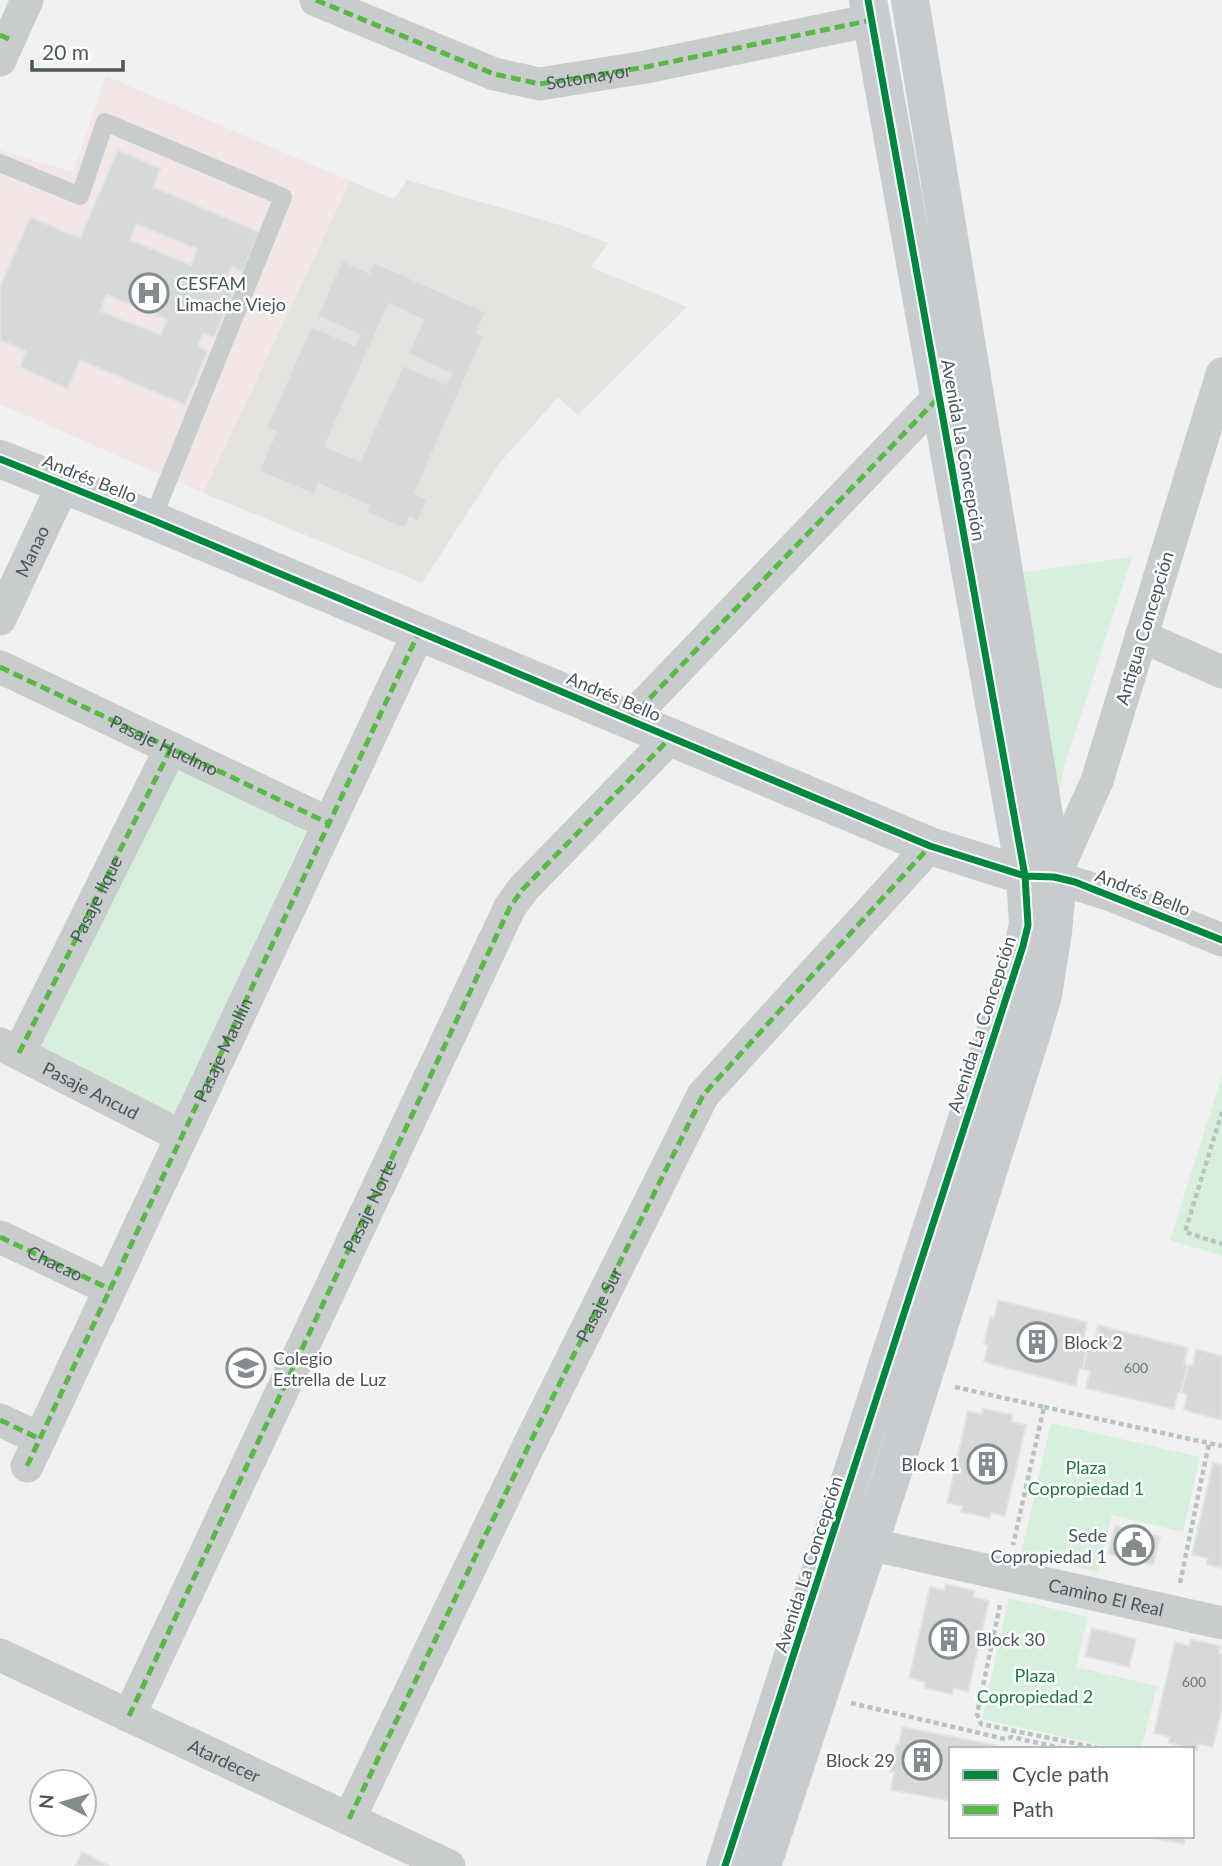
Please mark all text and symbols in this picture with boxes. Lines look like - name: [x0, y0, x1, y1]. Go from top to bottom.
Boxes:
- scale bar: [32, 28, 122, 72]
- text: 20 m: [42, 39, 89, 64]
- street label: Sotomayor: [544, 58, 633, 94]
- hospital icon: CESFAM Limache Viejo: [128, 272, 170, 314]
- place label: CESFAM Limache Viejo: [176, 272, 286, 315]
- street label: Avenida La Concepción: [937, 357, 991, 543]
- street label: Andrés Bello: [39, 449, 141, 507]
- street label: Manao: [10, 522, 53, 581]
- street label: Antigua Concepción: [1110, 549, 1178, 707]
- street label: Andrés Bello: [564, 666, 664, 726]
- street label: Pasaje Huelmo: [107, 710, 222, 780]
- street label: Pasaje Ilque: [65, 852, 126, 946]
- street label: Andrés Bello: [1092, 864, 1194, 920]
- street label: Avenida La Concepción: [942, 933, 1020, 1115]
- street label: Pasaje Maullín: [189, 994, 257, 1106]
- street label: Pasaje Ancud: [39, 1057, 143, 1124]
- street label: Pasaje Norte: [338, 1155, 401, 1256]
- street label: Chacao: [24, 1241, 86, 1286]
- street label: Pasaje Sur: [571, 1263, 627, 1346]
- building icon: Block 2: [1016, 1321, 1058, 1363]
- place label: Block 2: [1064, 1331, 1123, 1353]
- school or university icon: Colegio Estrella de Luz: [225, 1347, 267, 1389]
- place label: Colegio Estrella de Luz: [273, 1347, 386, 1390]
- house number: 600: [1124, 1359, 1148, 1376]
- building icon: Block 1: [966, 1443, 1008, 1485]
- place label: Block 1: [901, 1453, 960, 1475]
- park label: Plaza Copropiedad 1: [1028, 1456, 1144, 1499]
- street label: Avenida La Concepción: [769, 1473, 847, 1655]
- place label: Sede Copropiedad 1: [990, 1524, 1107, 1567]
- public building icon: Sede Copropiedad 1: [1113, 1524, 1155, 1566]
- street label: Camino El Real: [1046, 1573, 1166, 1621]
- building icon: Block 30: [928, 1618, 970, 1660]
- place label: Block 30: [976, 1628, 1045, 1650]
- park label: Plaza Copropiedad 2: [977, 1664, 1093, 1707]
- house number: 600: [1182, 1673, 1206, 1690]
- street label: Atardecer: [185, 1734, 265, 1787]
- building icon: Block 29: [901, 1739, 943, 1781]
- legend: [949, 1747, 1194, 1838]
- place label: Block 29: [826, 1749, 895, 1771]
- text: Cycle path: [1012, 1761, 1109, 1786]
- north arrow: [28, 1768, 98, 1838]
- text: N: [33, 1793, 58, 1810]
- text: Path: [1012, 1796, 1054, 1821]

